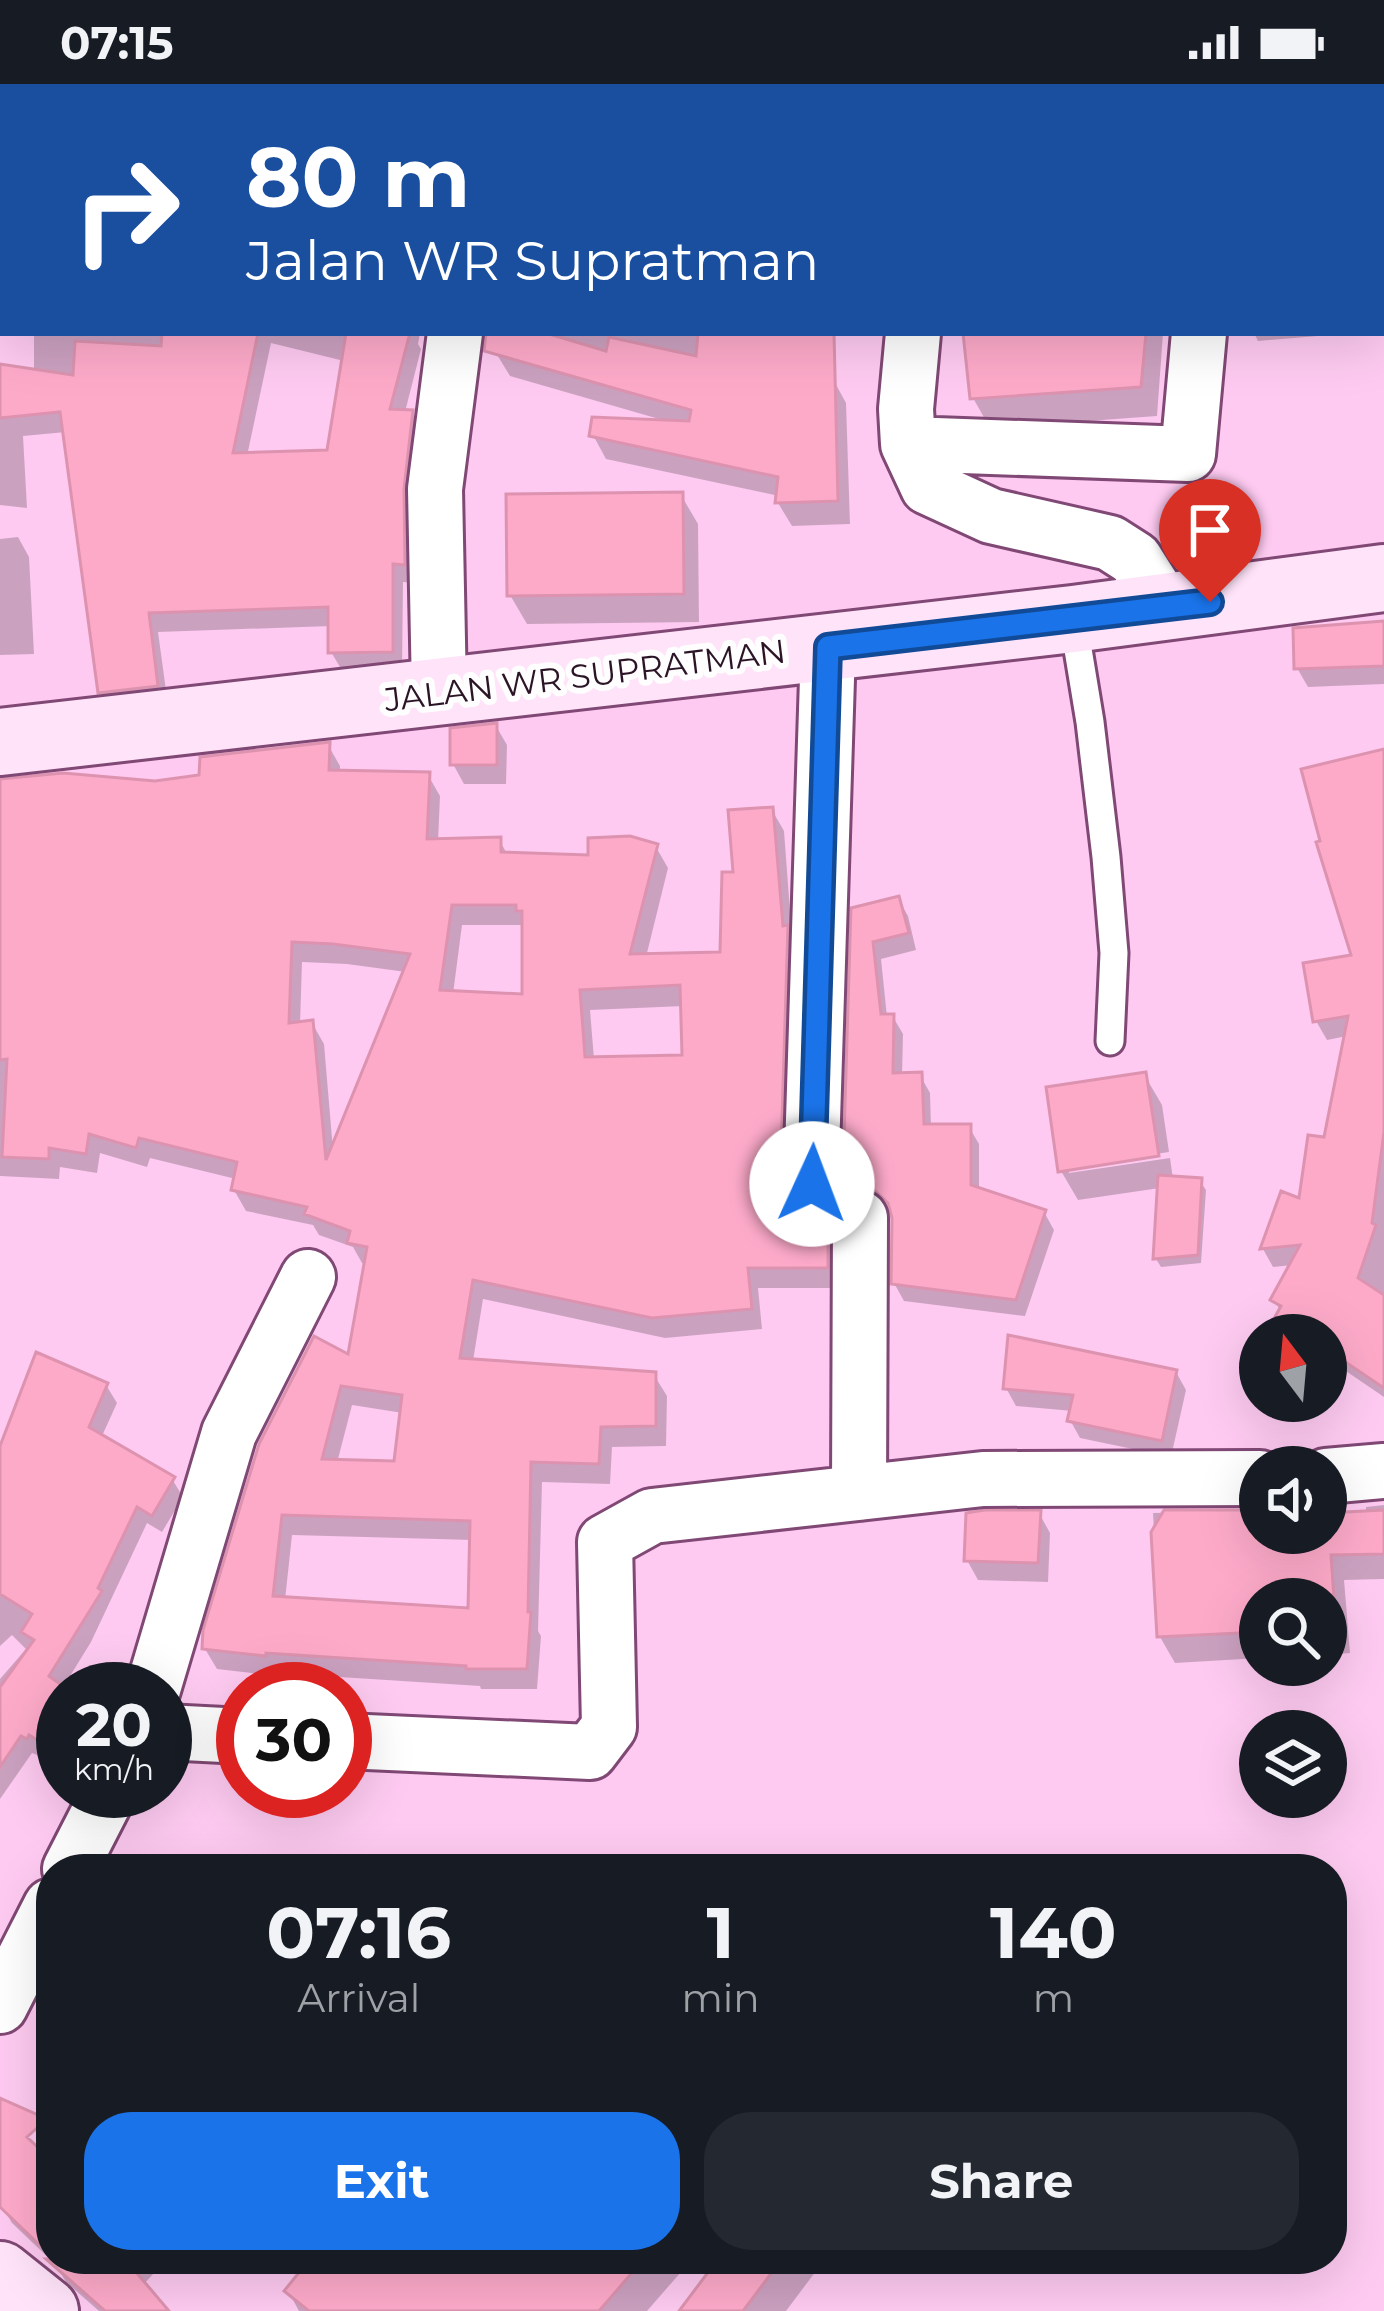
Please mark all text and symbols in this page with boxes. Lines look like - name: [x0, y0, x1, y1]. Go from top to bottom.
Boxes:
- text: 07:15: [60, 15, 174, 70]
- text: 80 m: [246, 126, 470, 228]
- icon: right: [48, 132, 204, 288]
- text: Jalan WR Supratman: [246, 228, 819, 294]
- pin: [1159, 479, 1261, 602]
- icon: arrive: [1177, 497, 1243, 563]
- street label: JALAN WR SUPRATMAN: [381, 631, 788, 720]
- position arrow: [749, 1121, 875, 1247]
- north arrow: [1239, 1314, 1347, 1422]
- map controls: [1239, 1314, 1347, 1818]
- button: sound: [1239, 1446, 1347, 1554]
- button: search: [1239, 1578, 1347, 1686]
- speed limit sign: 30: [216, 1662, 372, 1818]
- text: 20: [76, 1688, 152, 1761]
- button: layers: [1239, 1710, 1347, 1818]
- text: km/h: [74, 1751, 154, 1788]
- text: 07:16: [266, 1888, 451, 1976]
- text: 1: [706, 1888, 735, 1976]
- text: 140: [990, 1888, 1117, 1976]
- text: Arrival: [297, 1974, 420, 2022]
- text: min: [681, 1974, 760, 2022]
- text: m: [1033, 1974, 1074, 2022]
- button: Exit: [84, 2112, 680, 2250]
- button: Share: [704, 2112, 1299, 2250]

